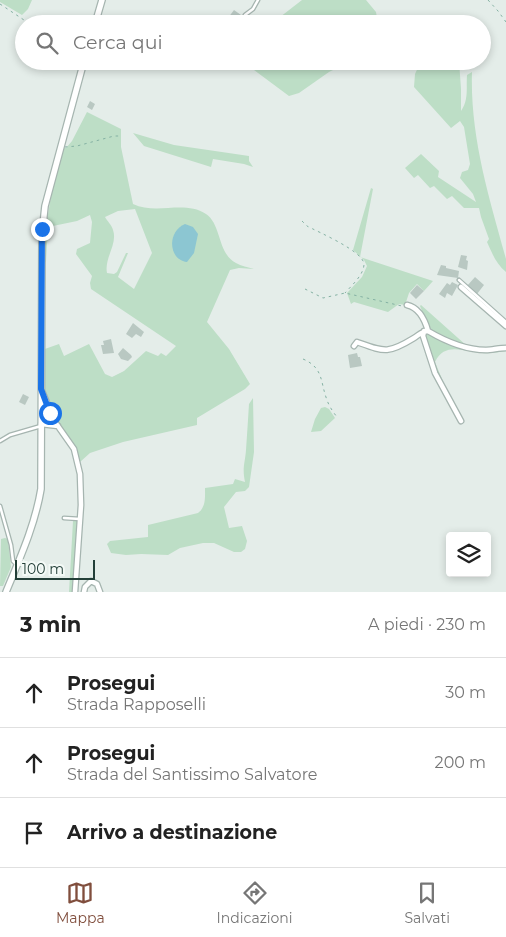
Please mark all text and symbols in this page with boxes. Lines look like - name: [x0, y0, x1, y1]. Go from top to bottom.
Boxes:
- search box: [15, 15, 491, 70]
- icon: search: [33, 29, 61, 57]
- text: Cerca qui: [73, 31, 163, 54]
- route end: [31, 218, 54, 241]
- route start: [39, 402, 62, 425]
- map controls: [446, 532, 491, 577]
- button: layers: [446, 532, 491, 577]
- scale bar: [15, 557, 95, 580]
- text: 100 m: [22, 560, 64, 578]
- text: 3 min: [20, 612, 81, 637]
- text: A piedi · 230 m: [368, 615, 486, 634]
- text: Prosegui: [67, 672, 155, 695]
- icon: ahead: [20, 679, 48, 707]
- text: 30 m: [445, 683, 486, 702]
- text: Strada Rapposelli: [67, 695, 206, 714]
- text: Prosegui: [67, 742, 155, 765]
- icon: ahead: [20, 749, 48, 777]
- text: 200 m: [435, 753, 486, 772]
- text: Strada del Santissimo Salvatore: [67, 765, 318, 784]
- icon: arrive: [20, 819, 48, 847]
- text: Arrivo a destinazione: [67, 821, 277, 844]
- tab: Mappa: [56, 879, 105, 927]
- tab: Indicazioni: [217, 879, 293, 927]
- tab: Salvati: [404, 879, 450, 927]

